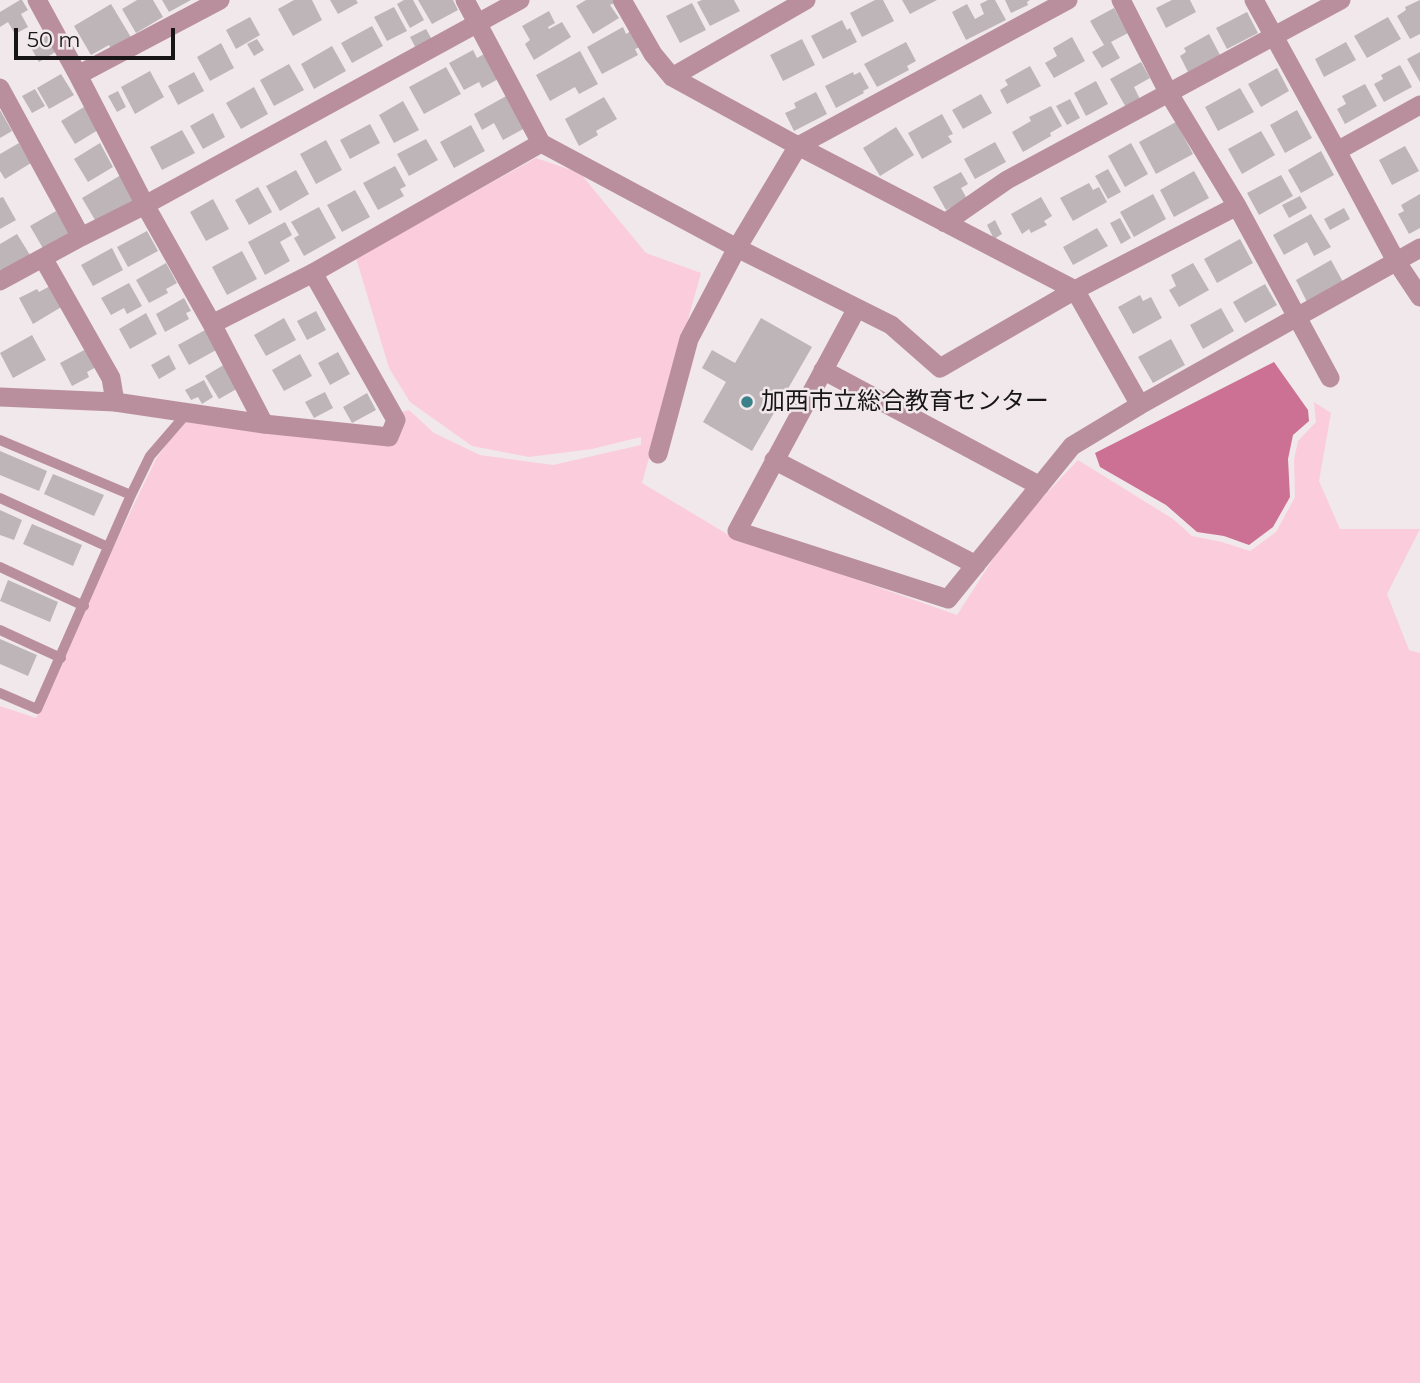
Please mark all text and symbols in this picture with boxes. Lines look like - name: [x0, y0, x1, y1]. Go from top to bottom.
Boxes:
- scale bar: [18, 14, 178, 58]
- text: 50 m: [27, 27, 81, 52]
- place label: 加西市立総合教育センター: [761, 388, 1049, 416]
- marker: 加西市立総合教育センター: [739, 394, 755, 410]

